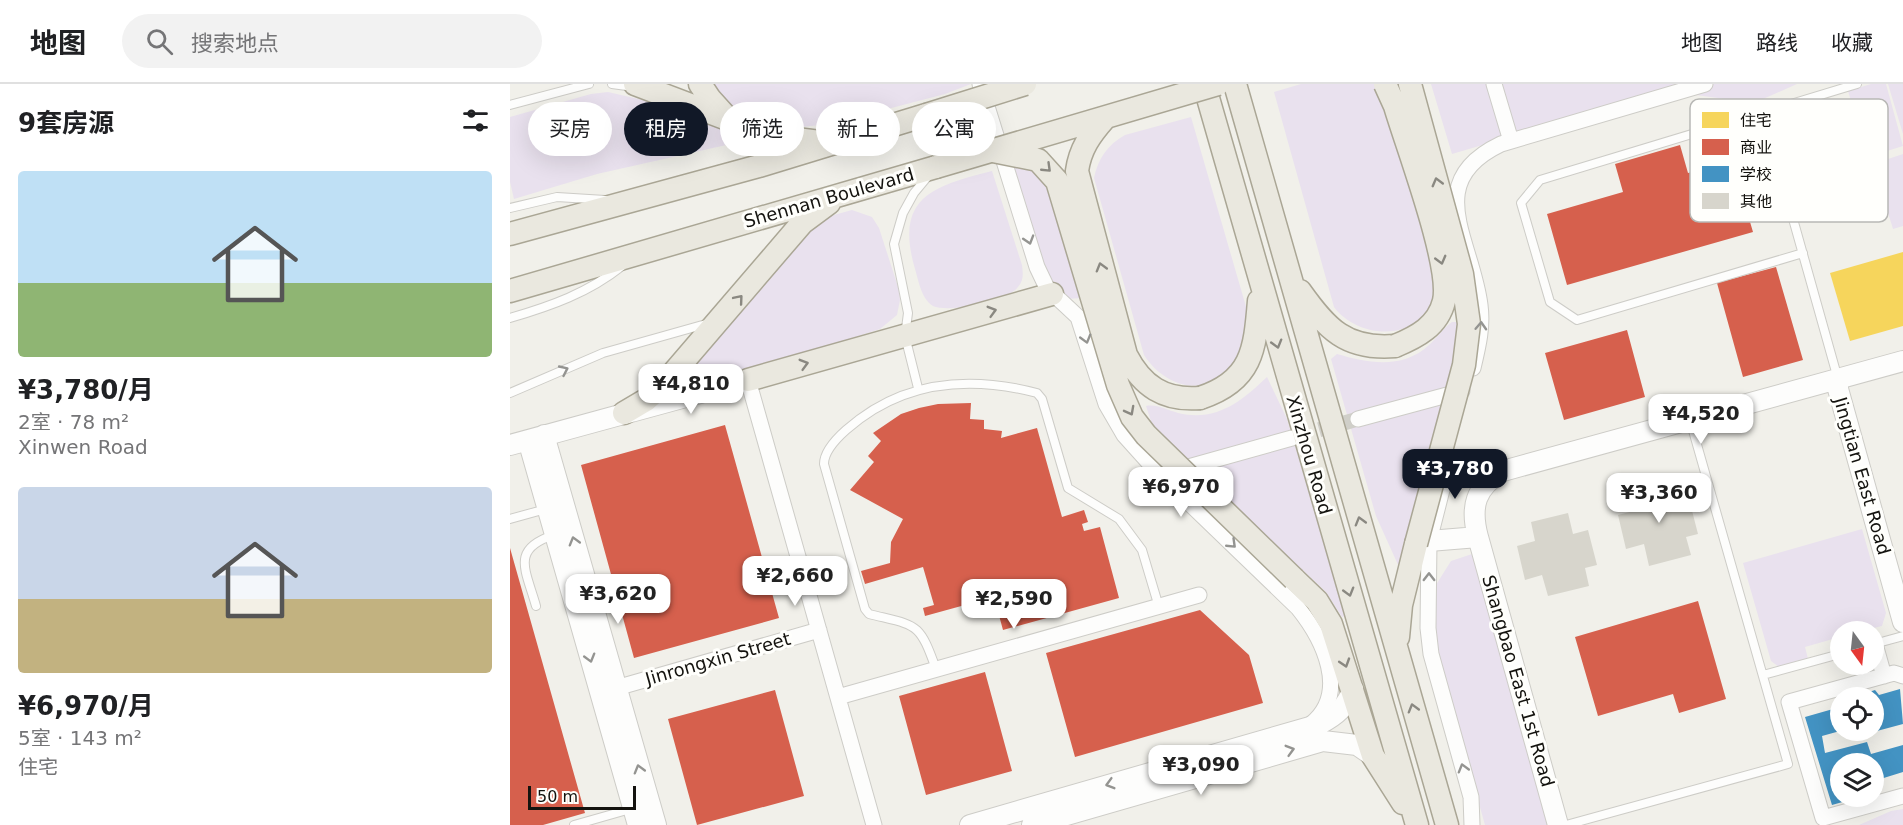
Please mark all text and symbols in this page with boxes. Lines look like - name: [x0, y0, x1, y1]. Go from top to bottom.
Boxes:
- search box: [122, 14, 542, 68]
- icon: search: [143, 25, 176, 58]
- text: 地图: [30, 27, 86, 60]
- text: 搜索地点: [191, 31, 279, 56]
- text: 地图: [1681, 31, 1723, 55]
- text: 路线: [1756, 31, 1798, 55]
- text: 收藏: [1831, 31, 1873, 55]
- legend: [1690, 99, 1888, 222]
- chip: 买房: [528, 102, 612, 156]
- chip: 租房: [624, 102, 708, 156]
- chip: 筛选: [720, 102, 804, 156]
- chip: 新上: [816, 102, 900, 156]
- chip: 公寓: [912, 102, 996, 156]
- icon: filters: [459, 104, 492, 137]
- text: 9套房源: [18, 108, 114, 138]
- text: 住宅: [1740, 111, 1772, 130]
- text: 商业: [1740, 138, 1772, 157]
- one-way arrow: [1040, 161, 1050, 172]
- street label: Shennan Boulevard: [741, 163, 916, 232]
- text: 学校: [1740, 165, 1772, 184]
- one-way arrow: [1431, 177, 1444, 187]
- text: 其他: [1740, 192, 1772, 211]
- icon: home: [201, 210, 309, 318]
- one-way arrow: [1021, 234, 1034, 245]
- one-way arrow: [1434, 254, 1446, 265]
- one-way arrow: [1096, 262, 1109, 272]
- one-way arrow: [731, 295, 742, 306]
- one-way arrow: [986, 306, 997, 318]
- one-way arrow: [1474, 321, 1487, 330]
- one-way arrow: [1079, 333, 1091, 344]
- one-way arrow: [1270, 338, 1282, 349]
- one-way arrow: [798, 359, 809, 371]
- pin: ¥4,810: [642, 364, 740, 415]
- one-way arrow: [557, 365, 568, 377]
- text: ¥4,810: [652, 371, 730, 395]
- text: ¥3,780/月: [18, 375, 154, 405]
- street label: Xinzhou Road: [1282, 393, 1337, 517]
- pin: ¥4,520: [1652, 394, 1750, 445]
- street label: Jingtian East Road: [1830, 394, 1895, 557]
- text: ¥4,520: [1662, 401, 1740, 425]
- one-way arrow: [1122, 404, 1134, 415]
- text: 2室 · 78 m²: [18, 410, 129, 434]
- text: Xinwen Road: [18, 435, 148, 459]
- pin: ¥3,780: [1406, 449, 1504, 500]
- text: ¥3,780: [1416, 456, 1494, 480]
- pin: ¥6,970: [1132, 467, 1230, 518]
- pin: ¥3,360: [1610, 473, 1708, 524]
- text: ¥6,970: [1142, 474, 1220, 498]
- text: ¥3,360: [1620, 480, 1698, 504]
- one-way arrow: [1355, 516, 1367, 527]
- icon: home: [201, 526, 309, 634]
- one-way arrow: [569, 536, 581, 547]
- one-way arrow: [1225, 537, 1236, 548]
- pin: ¥2,660: [746, 556, 844, 607]
- text: ¥2,660: [756, 563, 834, 587]
- one-way arrow: [1423, 573, 1435, 582]
- street label: Shangbao East 1st Road: [1478, 573, 1559, 789]
- pin: ¥3,620: [569, 574, 667, 625]
- pin: ¥2,590: [965, 579, 1063, 630]
- text: ¥3,620: [579, 581, 657, 605]
- text: ¥2,590: [975, 586, 1053, 610]
- one-way arrow: [1342, 586, 1354, 597]
- north arrow: [1830, 621, 1884, 675]
- map controls: [1830, 621, 1884, 807]
- street label: Jinrongxin Street: [642, 628, 793, 690]
- one-way arrow: [583, 652, 595, 662]
- one-way arrow: [1338, 657, 1350, 668]
- button: locate: [1830, 687, 1884, 741]
- text: ¥6,970/月: [18, 691, 154, 721]
- one-way arrow: [1408, 703, 1420, 714]
- text: 5室 · 143 m²: [18, 726, 142, 750]
- pin: ¥3,090: [1152, 745, 1250, 796]
- one-way arrow: [1285, 745, 1295, 758]
- text: ¥3,090: [1162, 752, 1240, 776]
- button: layers: [1830, 753, 1884, 807]
- text: 住宅: [18, 755, 58, 779]
- one-way arrow: [1457, 763, 1470, 773]
- one-way arrow: [634, 764, 647, 774]
- one-way arrow: [1106, 777, 1116, 790]
- scale bar: [528, 783, 636, 810]
- text: 50 m: [537, 787, 578, 806]

